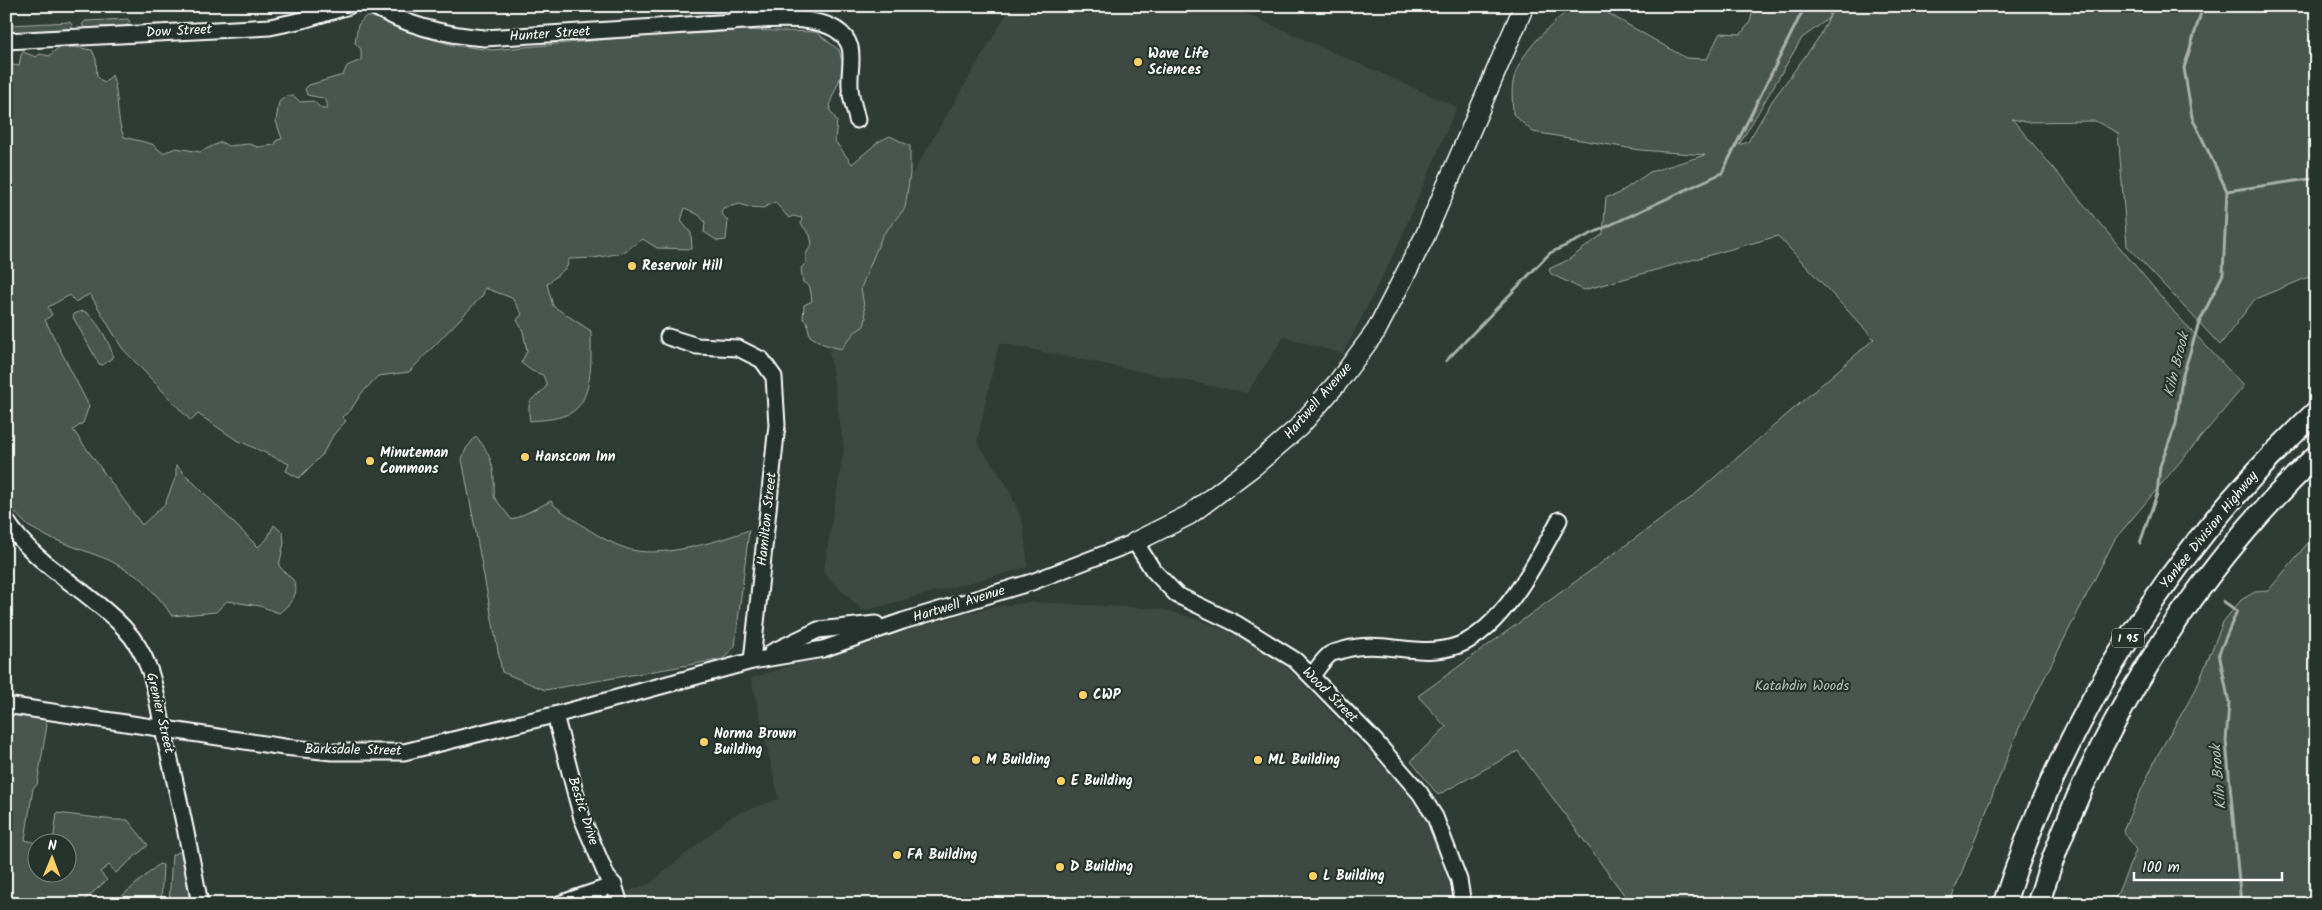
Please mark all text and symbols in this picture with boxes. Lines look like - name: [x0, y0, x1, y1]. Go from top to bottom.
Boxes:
- street label: Dow Street: [146, 18, 213, 44]
- street label: Hunter Street: [509, 20, 592, 48]
- place label: Wave Life Sciences: [1148, 43, 1209, 81]
- marker: Wave Life Sciences: [1132, 56, 1144, 68]
- place label: Reservoir Hill: [642, 255, 723, 277]
- marker: Reservoir Hill: [626, 260, 638, 272]
- water label: Kiln Brook: [2157, 329, 2197, 400]
- street label: Hartwell Avenue: [1278, 357, 1358, 444]
- place label: Minuteman Commons: [380, 442, 449, 480]
- place label: Hanscom Inn: [535, 446, 616, 468]
- marker: Hanscom Inn: [519, 451, 531, 463]
- marker: Minuteman Commons: [364, 455, 376, 467]
- street label: Yankee Division Highway: [2154, 466, 2264, 594]
- street label: Hamilton Street: [751, 470, 783, 567]
- street label: Hartwell Avenue: [910, 579, 1009, 628]
- road number: I 95: [2112, 628, 2144, 648]
- street label: Wood Street: [1297, 662, 1364, 729]
- street label: Grenier Street: [140, 670, 180, 756]
- park label: Katahdin Woods: [1755, 675, 1849, 697]
- place label: CWP: [1093, 684, 1122, 706]
- marker: CWP: [1077, 689, 1089, 701]
- place label: Norma Brown Building: [714, 723, 796, 761]
- marker: Norma Brown Building: [698, 736, 710, 748]
- street label: Barksdale Street: [304, 738, 402, 762]
- water label: Kiln Brook: [2204, 741, 2234, 811]
- place label: M Building: [986, 749, 1051, 771]
- place label: ML Building: [1268, 749, 1340, 771]
- marker: M Building: [970, 754, 982, 766]
- marker: ML Building: [1252, 754, 1264, 766]
- place label: E Building: [1071, 770, 1133, 792]
- street label: Bestic Drive: [562, 774, 605, 849]
- marker: E Building: [1055, 775, 1067, 787]
- north arrow: [28, 832, 78, 882]
- text: N: [48, 835, 57, 857]
- place label: FA Building: [907, 844, 978, 866]
- marker: FA Building: [891, 849, 903, 861]
- scale bar: [2134, 850, 2282, 882]
- place label: D Building: [1070, 856, 1134, 878]
- text: 100 m: [2142, 856, 2180, 880]
- marker: D Building: [1054, 861, 1066, 873]
- place label: L Building: [1323, 865, 1385, 887]
- marker: L Building: [1307, 870, 1319, 882]

